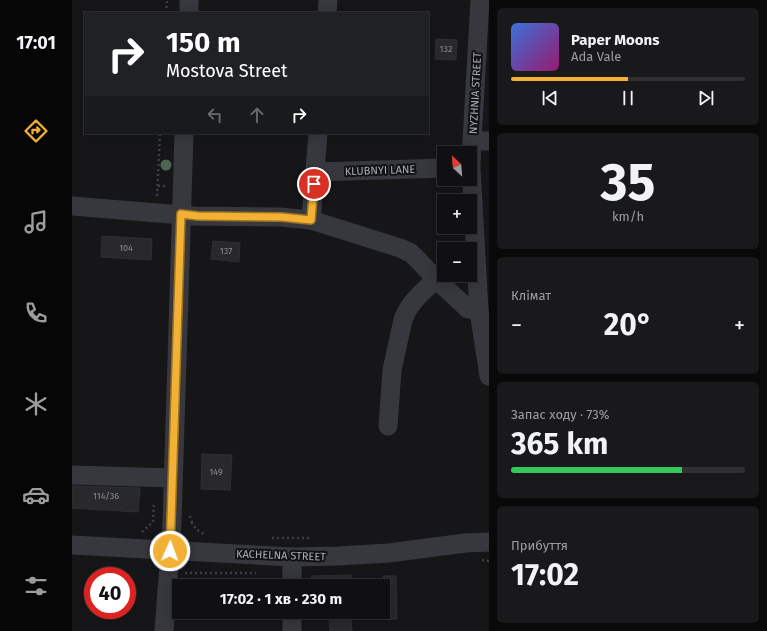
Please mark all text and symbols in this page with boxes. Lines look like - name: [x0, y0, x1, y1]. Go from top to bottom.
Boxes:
- text: 150 m: [166, 26, 241, 59]
- icon: right: [100, 28, 152, 80]
- text: Paper Moons: [571, 31, 659, 49]
- text: 17:01: [16, 32, 56, 54]
- house number: 132: [440, 44, 452, 54]
- text: Ada Vale: [571, 49, 621, 64]
- street label: NYZHNIA STREET: [467, 51, 484, 134]
- text: Mostova Street: [166, 60, 288, 82]
- icon: previous: [539, 87, 561, 109]
- icon: pause: [617, 87, 639, 109]
- icon: next: [695, 87, 717, 109]
- icon: left: [204, 104, 226, 126]
- icon: ahead: [246, 104, 268, 126]
- icon: right: [288, 104, 310, 126]
- icon: directions: [22, 117, 50, 145]
- north arrow: [437, 146, 477, 186]
- map controls: [437, 146, 477, 282]
- text: 35: [601, 151, 655, 214]
- street label: KLUBNYI LANE: [345, 163, 416, 178]
- pin: [297, 167, 331, 201]
- icon: arrive: [303, 173, 325, 195]
- button: +: [437, 194, 477, 234]
- icon: music: [22, 208, 50, 236]
- text: km/h: [612, 209, 644, 224]
- button: −: [437, 242, 477, 282]
- house number: 104: [119, 243, 133, 253]
- house number: 137: [220, 246, 232, 256]
- text: Клімат: [511, 288, 551, 303]
- icon: phone: [22, 299, 50, 327]
- text: 20°: [604, 307, 652, 343]
- text: −: [511, 312, 522, 339]
- text: +: [734, 312, 745, 339]
- icon: climate: [22, 390, 50, 418]
- text: Запас ходу · 73%: [511, 407, 609, 422]
- text: 365 km: [511, 426, 608, 462]
- house number: 149: [209, 467, 223, 477]
- icon: car: [22, 481, 50, 509]
- house number: 114/36: [93, 491, 119, 501]
- position arrow: [149, 530, 191, 572]
- text: Прибуття: [511, 538, 568, 553]
- street label: KACHELNA STREET: [236, 547, 326, 564]
- text: 17:02: [511, 557, 579, 593]
- speed limit sign: 40: [84, 567, 136, 619]
- icon: filters: [22, 572, 50, 600]
- text: 17:02 · 1 хв · 230 m: [220, 590, 342, 608]

